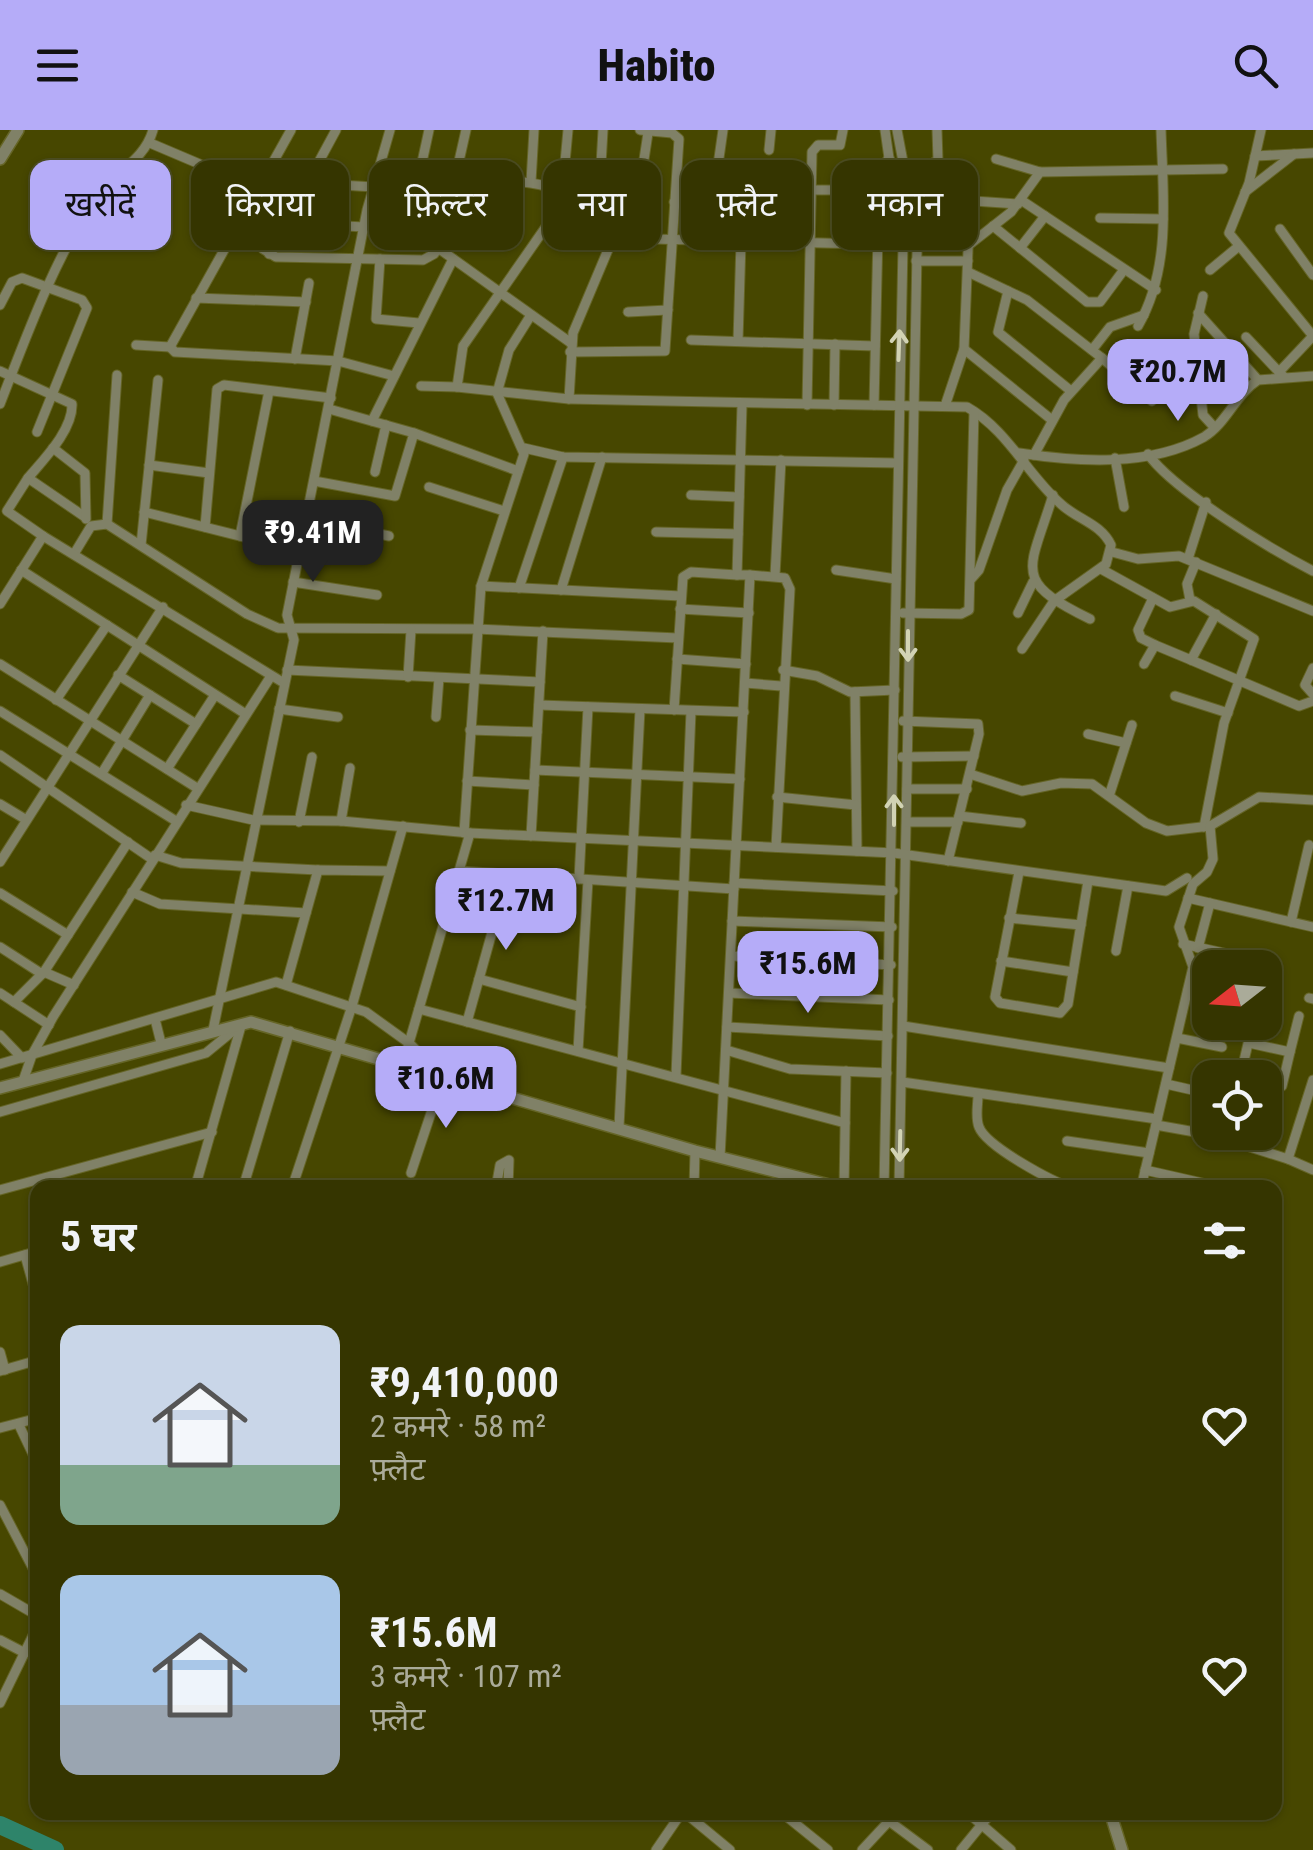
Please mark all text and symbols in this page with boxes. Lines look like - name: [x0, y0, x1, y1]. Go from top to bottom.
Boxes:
- icon: menu: [30, 38, 85, 93]
- icon: search: [1228, 38, 1283, 93]
- text: Habito: [597, 39, 716, 92]
- chip: खरीदें: [30, 160, 171, 250]
- chip: किराया: [191, 160, 349, 250]
- chip: फ़िल्टर: [369, 160, 523, 250]
- chip: नया: [543, 160, 661, 250]
- chip: फ़्लैट: [681, 160, 812, 250]
- chip: मकान: [832, 160, 978, 250]
- one-way arrow: [890, 330, 909, 362]
- pin: ₹20.7M: [1097, 339, 1259, 424]
- text: ₹20.7M: [1129, 352, 1227, 390]
- pin: ₹9.41M: [232, 500, 394, 585]
- text: ₹9.41M: [264, 513, 362, 551]
- one-way arrow: [898, 628, 918, 661]
- one-way arrow: [884, 795, 904, 828]
- pin: ₹12.7M: [425, 868, 587, 953]
- text: ₹12.7M: [457, 881, 555, 919]
- pin: ₹15.6M: [727, 931, 889, 1016]
- text: ₹15.6M: [759, 944, 857, 982]
- north arrow: [1192, 950, 1282, 1040]
- map controls: [1192, 950, 1282, 1150]
- pin: ₹10.6M: [365, 1046, 527, 1131]
- text: ₹10.6M: [397, 1059, 495, 1097]
- button: locate: [1192, 1060, 1282, 1150]
- one-way arrow: [891, 1129, 910, 1161]
- text: 5 घर: [60, 1212, 137, 1261]
- icon: filters: [1197, 1213, 1252, 1268]
- text: ₹9,410,000: [370, 1358, 559, 1407]
- icon: home: [140, 1365, 260, 1485]
- icon: heart: [1197, 1398, 1252, 1453]
- text: 2 कमरे · 58 m²: [370, 1407, 546, 1445]
- text: फ़्लैट: [370, 1450, 425, 1488]
- text: ₹15.6M: [370, 1608, 498, 1657]
- icon: home: [140, 1615, 260, 1735]
- icon: heart: [1197, 1648, 1252, 1703]
- text: 3 कमरे · 107 m²: [370, 1657, 562, 1695]
- text: फ़्लैट: [370, 1700, 425, 1738]

